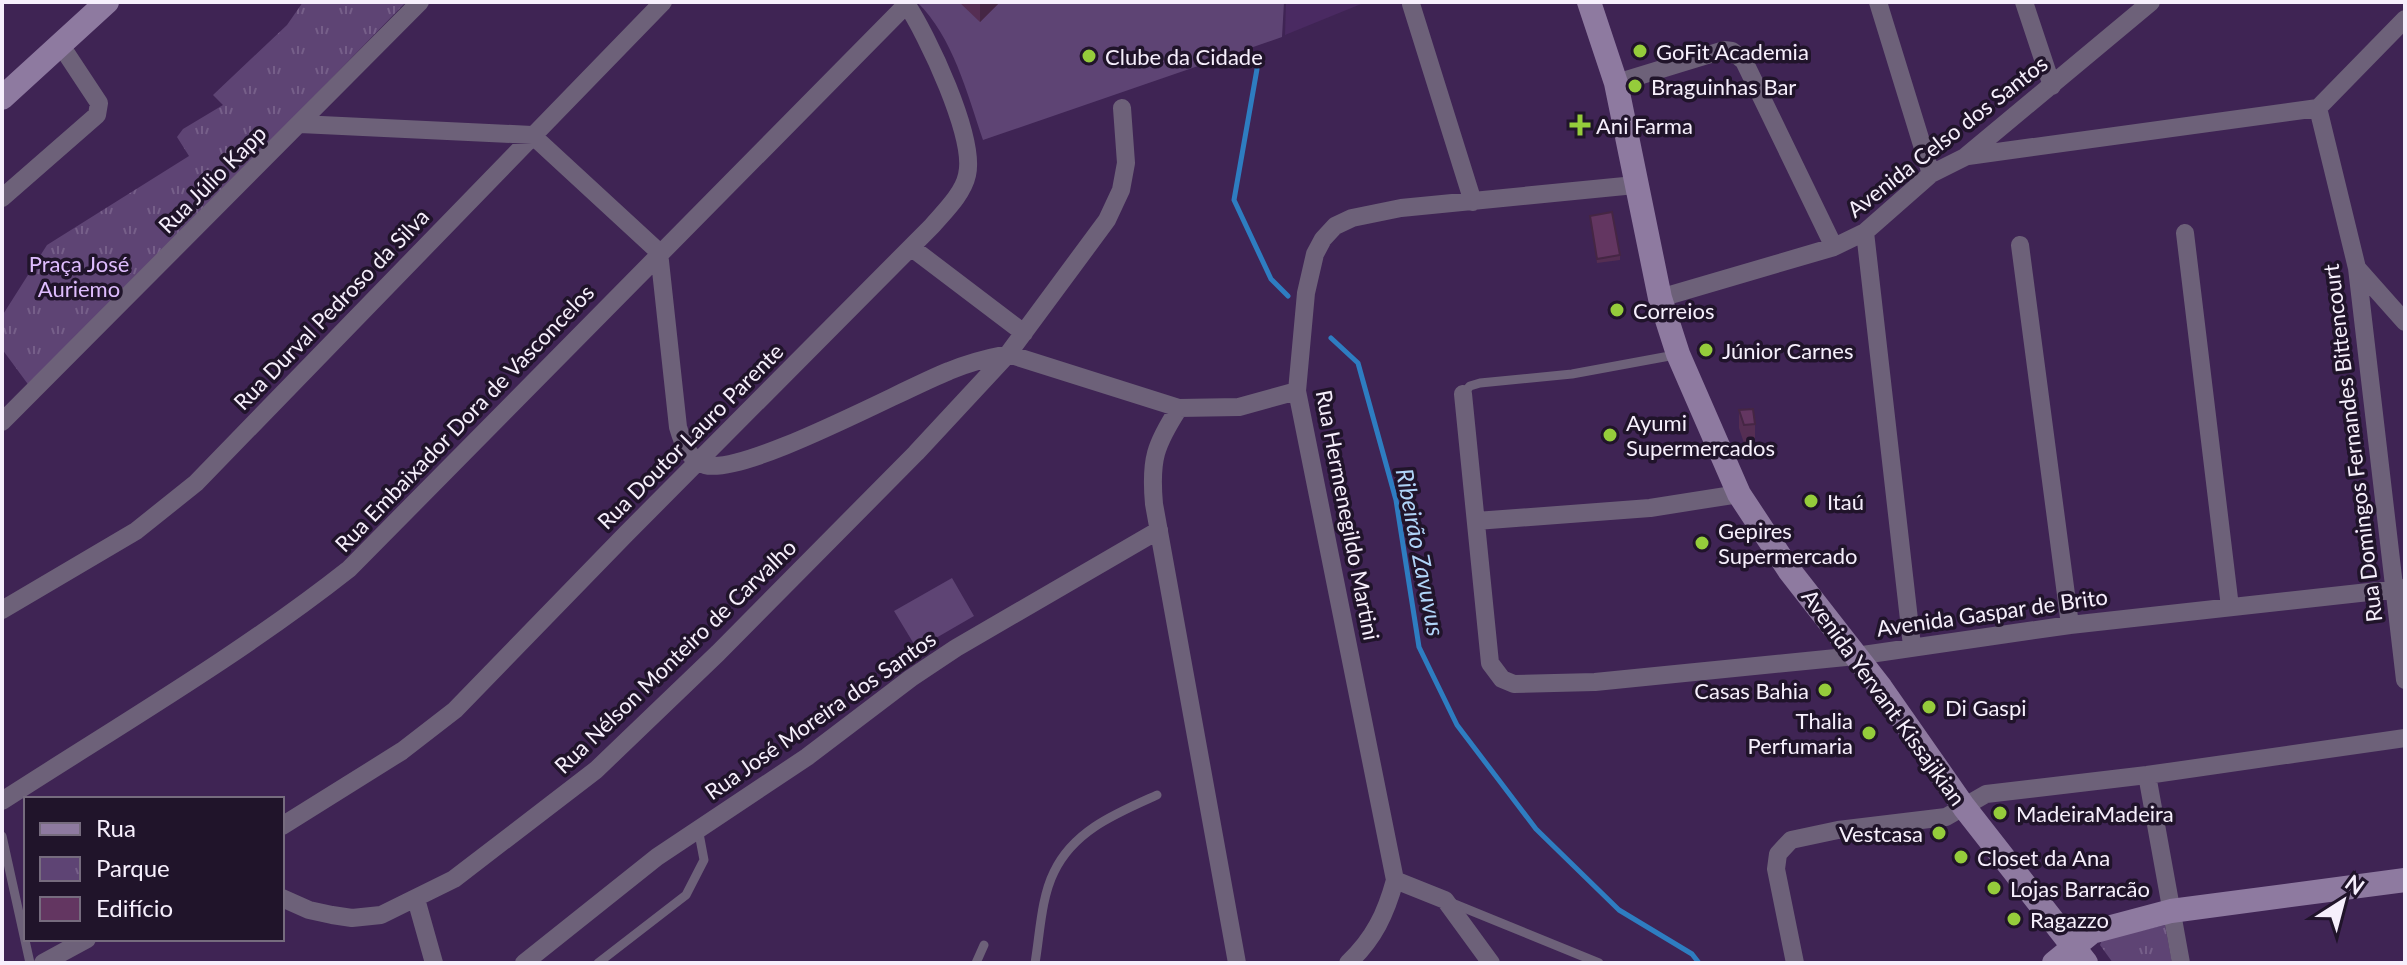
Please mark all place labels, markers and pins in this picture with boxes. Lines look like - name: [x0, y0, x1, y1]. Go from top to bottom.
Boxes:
- place label: GoFit Academia: [1656, 38, 1809, 65]
- marker: GoFit Academia: [1631, 42, 1649, 60]
- place label: Clube da Cidade: [1105, 43, 1263, 70]
- marker: Clube da Cidade: [1080, 47, 1098, 65]
- place label: Braguinhas Bar: [1651, 73, 1796, 100]
- marker: Braguinhas Bar: [1626, 77, 1644, 95]
- place label: Ani Farma: [1596, 112, 1693, 139]
- marker: Ani Farma: [1571, 116, 1589, 134]
- place label: Correios: [1633, 297, 1714, 324]
- marker: Correios: [1608, 301, 1626, 319]
- place label: Júnior Carnes: [1722, 337, 1854, 364]
- marker: Júnior Carnes: [1697, 341, 1715, 359]
- place label: Ayumi Supermercados: [1626, 409, 1775, 461]
- marker: Ayumi Supermercados: [1601, 426, 1619, 444]
- place label: Itaú: [1827, 488, 1864, 515]
- marker: Itaú: [1802, 492, 1820, 510]
- place label: Gepires Supermercado: [1718, 517, 1857, 569]
- marker: Gepires Supermercado: [1693, 534, 1711, 552]
- place label: Casas Bahia: [1694, 677, 1809, 704]
- marker: Casas Bahia: [1816, 681, 1834, 699]
- place label: Di Gaspi: [1945, 694, 2027, 721]
- marker: Di Gaspi: [1920, 698, 1938, 716]
- place label: Thalia Perfumaria: [1748, 707, 1853, 759]
- marker: Thalia Perfumaria: [1860, 724, 1878, 742]
- place label: MadeiraMadeira: [2016, 800, 2174, 827]
- marker: MadeiraMadeira: [1991, 804, 2009, 822]
- place label: Vestcasa: [1839, 820, 1923, 847]
- marker: Vestcasa: [1930, 824, 1948, 842]
- place label: Closet da Ana: [1977, 844, 2110, 871]
- marker: Closet da Ana: [1952, 848, 1970, 866]
- place label: Lojas Barracão: [2010, 875, 2150, 902]
- marker: Lojas Barracão: [1985, 879, 2003, 897]
- place label: Ragazzo: [2030, 906, 2109, 933]
- marker: Ragazzo: [2005, 910, 2023, 928]

